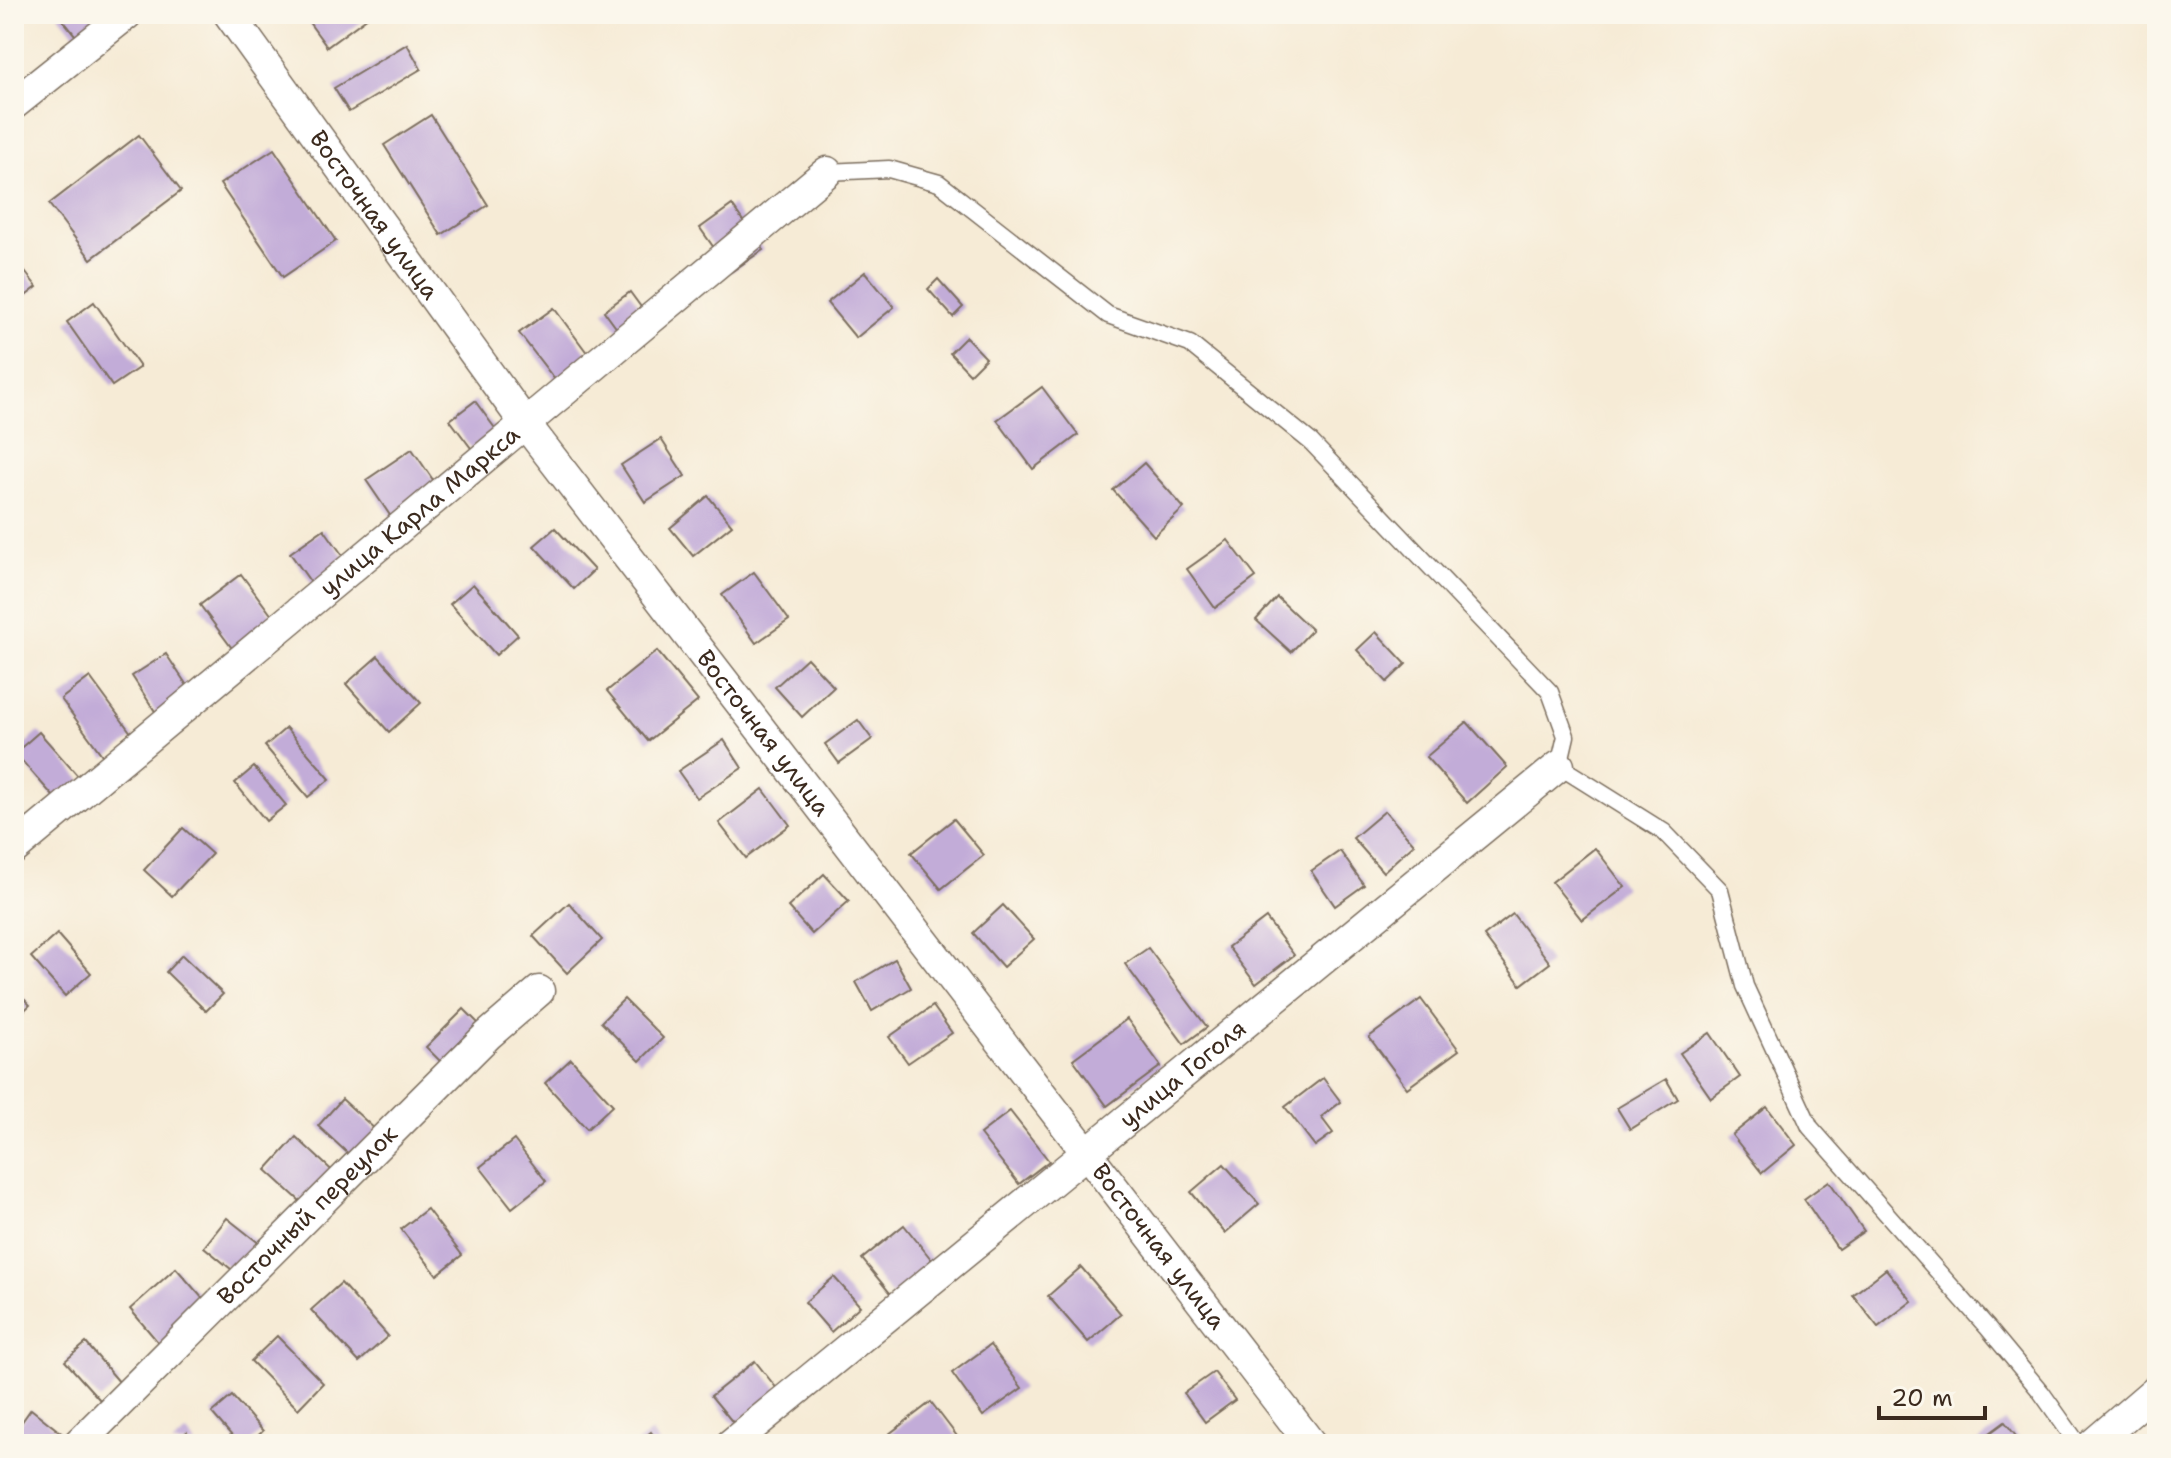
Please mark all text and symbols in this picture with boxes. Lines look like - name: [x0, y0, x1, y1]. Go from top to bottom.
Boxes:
- street label: Восточная улица: [302, 124, 446, 306]
- street label: улица Карла Маркса: [313, 418, 527, 604]
- street label: Восточная улица: [689, 643, 838, 823]
- street label: улица Гоголя: [1113, 1013, 1253, 1136]
- street label: Восточный переулок: [210, 1118, 405, 1312]
- street label: Восточная улица: [1085, 1157, 1233, 1336]
- scale bar: [1879, 1370, 1985, 1420]
- text: 20 m: [1891, 1382, 1953, 1414]

